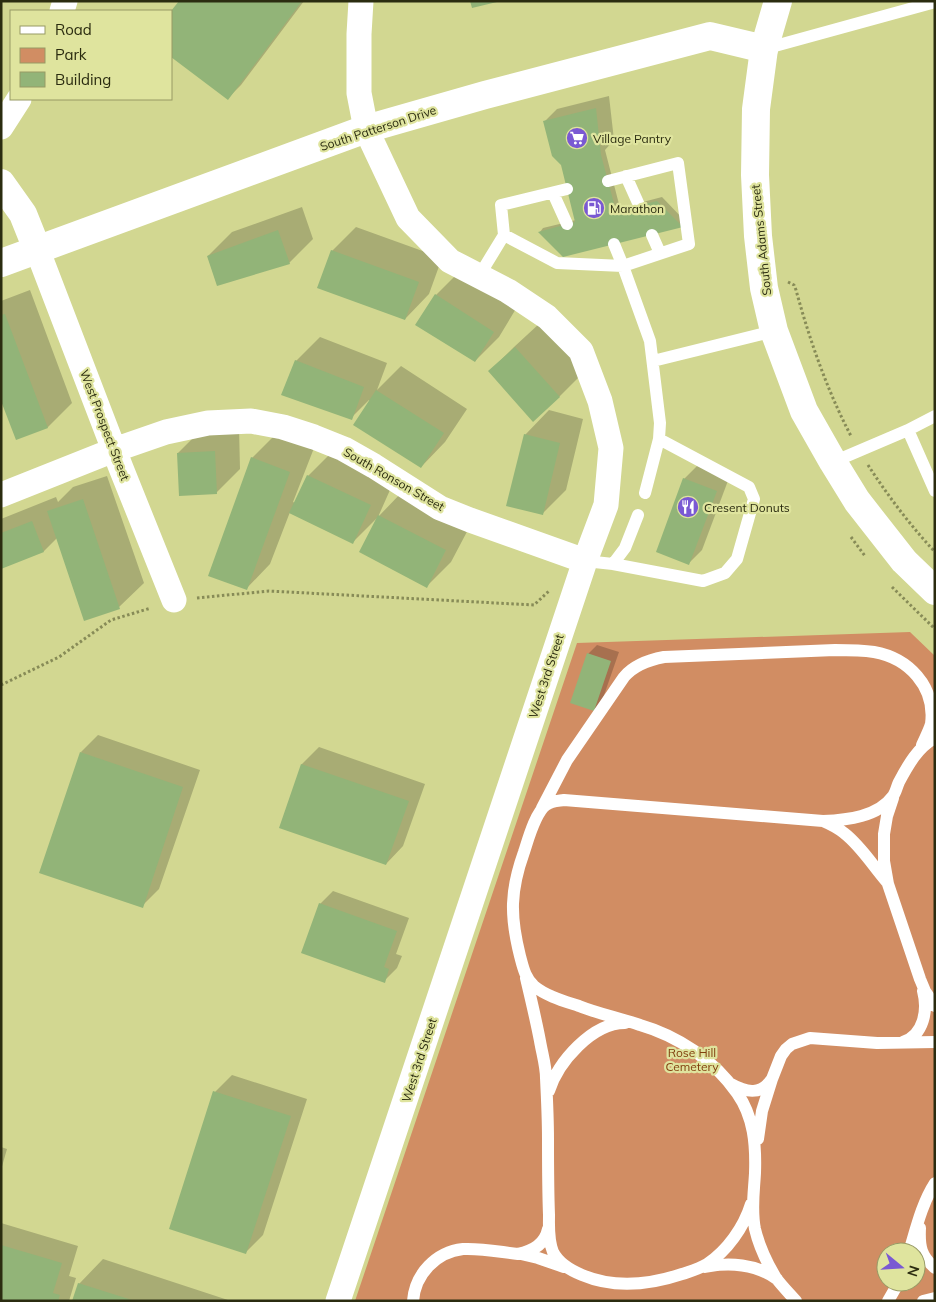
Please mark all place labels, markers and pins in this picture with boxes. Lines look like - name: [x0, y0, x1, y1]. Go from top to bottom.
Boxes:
- supermarket icon: Village Pantry: [565, 126, 589, 150]
- place label: Village Pantry: [593, 131, 672, 146]
- fuel station icon: Marathon: [582, 196, 606, 220]
- place label: Marathon: [610, 201, 664, 216]
- restaurant icon: Cresent Donuts: [676, 495, 700, 519]
- place label: Cresent Donuts: [704, 500, 790, 515]

